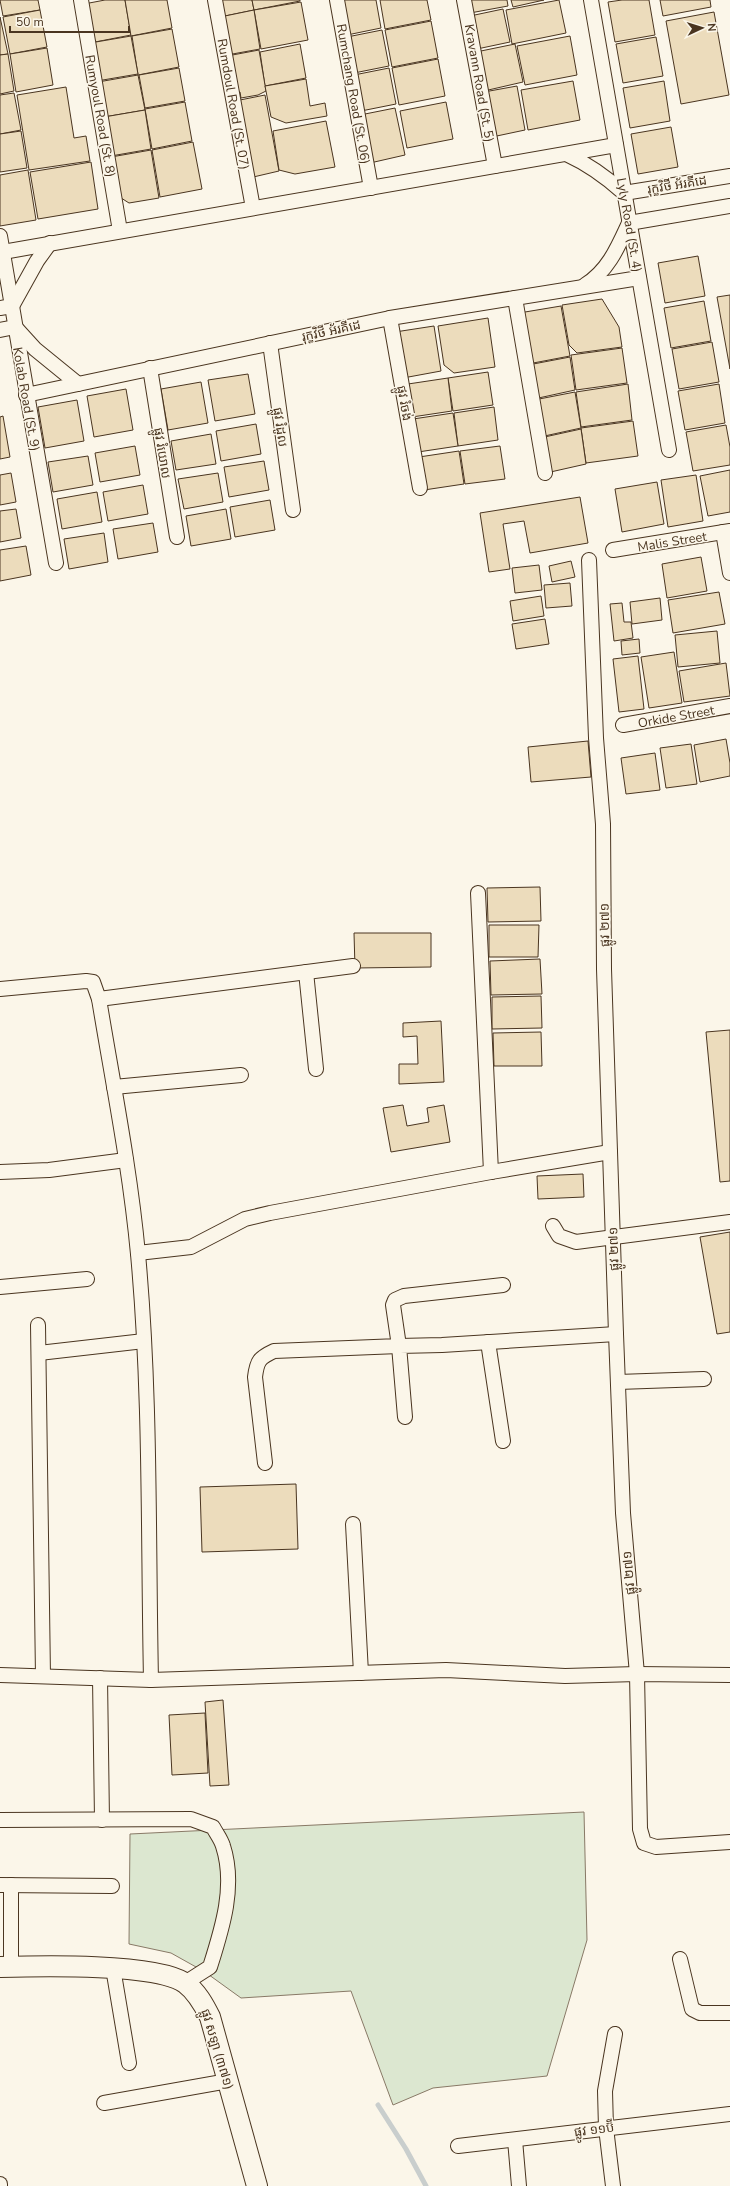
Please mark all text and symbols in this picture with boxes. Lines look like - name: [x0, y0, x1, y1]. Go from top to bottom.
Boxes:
- scale bar: [10, 8, 129, 34]
- north arrow: [682, 8, 722, 48]
- text: 50 m: [16, 14, 44, 30]
- street label: Rumchang Road (St. 06): [332, 23, 374, 166]
- street label: Kravann Road (St. 5): [460, 23, 498, 144]
- text: N: [704, 23, 719, 32]
- street label: Rumdoul Road (St. 07): [213, 37, 253, 171]
- street label: Rumyoul Road (St. 8): [80, 54, 120, 179]
- street label: រុក្ខវិថី អ័រគីដេ: [646, 171, 708, 199]
- street label: Lyly Road (St. 4): [612, 177, 646, 274]
- street label: រុក្ខវិថី អ័រគីដេ: [300, 316, 362, 346]
- street label: Kolab Road (St. 9): [8, 346, 44, 453]
- street label: ផ្លូវ រំចង់: [390, 384, 416, 423]
- street label: ផ្លូវ រំដូល: [266, 406, 292, 448]
- street label: ផ្លូវ រំយោល: [147, 426, 175, 480]
- street label: Malis Street: [636, 528, 709, 556]
- street label: Orkide Street: [636, 701, 716, 733]
- street label: ផ្លូវ ២៧១: [596, 903, 616, 947]
- street label: ផ្លូវ ២៧១: [604, 1227, 626, 1271]
- street label: ផ្លូវ ២៧១: [618, 1550, 642, 1596]
- street label: ផ្លូវ សឡា (៣៧១): [194, 2007, 238, 2093]
- street label: ផ្លូវ ១១ប៊ី: [573, 2117, 616, 2143]

